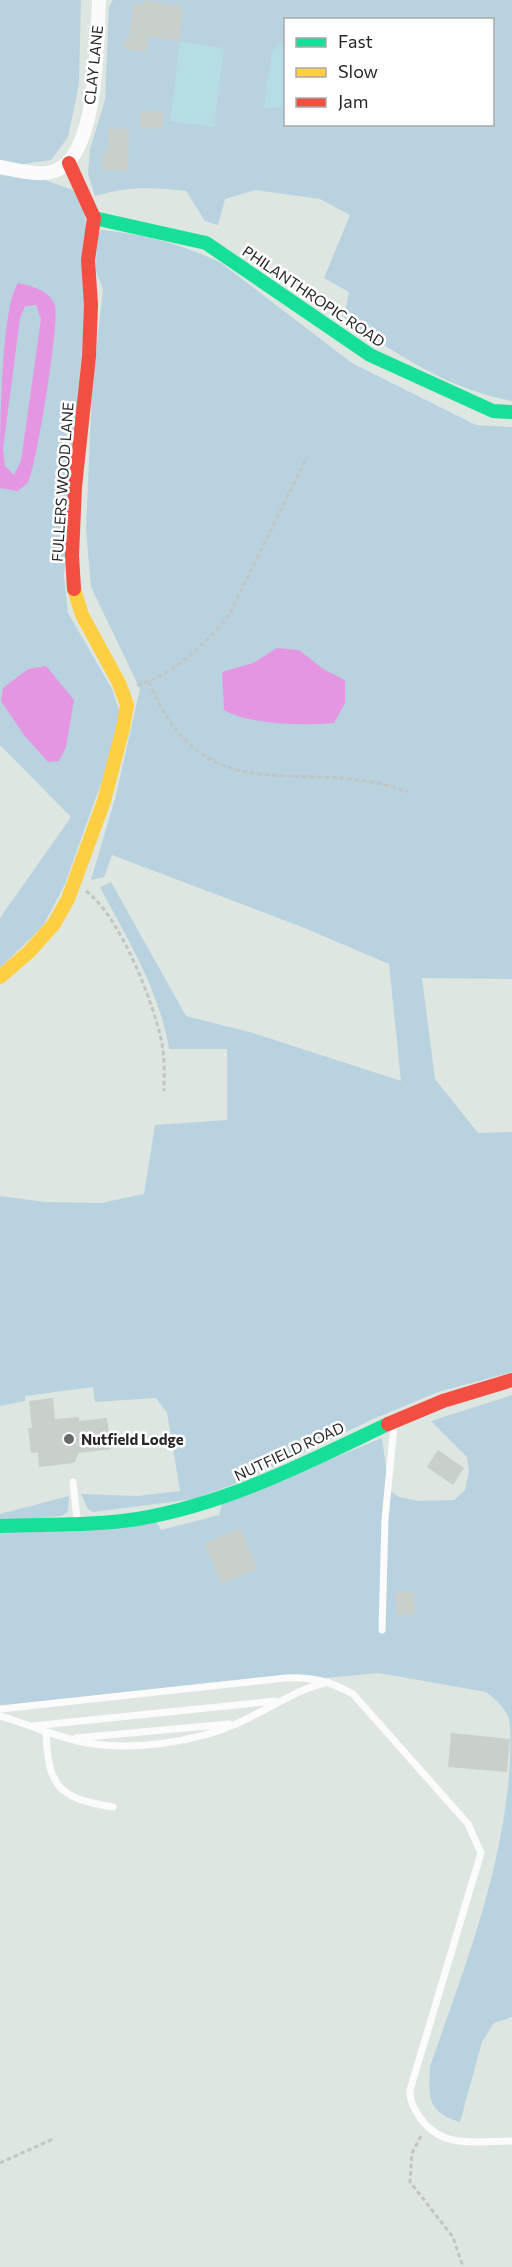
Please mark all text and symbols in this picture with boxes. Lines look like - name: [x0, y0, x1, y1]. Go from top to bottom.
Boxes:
- legend: [284, 18, 494, 126]
- street label: CLAY LANE: [80, 24, 106, 106]
- text: Fast: [338, 30, 373, 52]
- text: Slow: [338, 60, 378, 82]
- text: Jam: [338, 90, 368, 112]
- street label: PHILANTHROPIC ROAD: [239, 242, 389, 350]
- street label: FULLERS WOOD LANE: [47, 402, 77, 562]
- street label: NUTFIELD ROAD: [231, 1418, 347, 1484]
- place label: Nutfield Lodge: [81, 1430, 184, 1448]
- marker: Nutfield Lodge: [62, 1432, 76, 1446]

